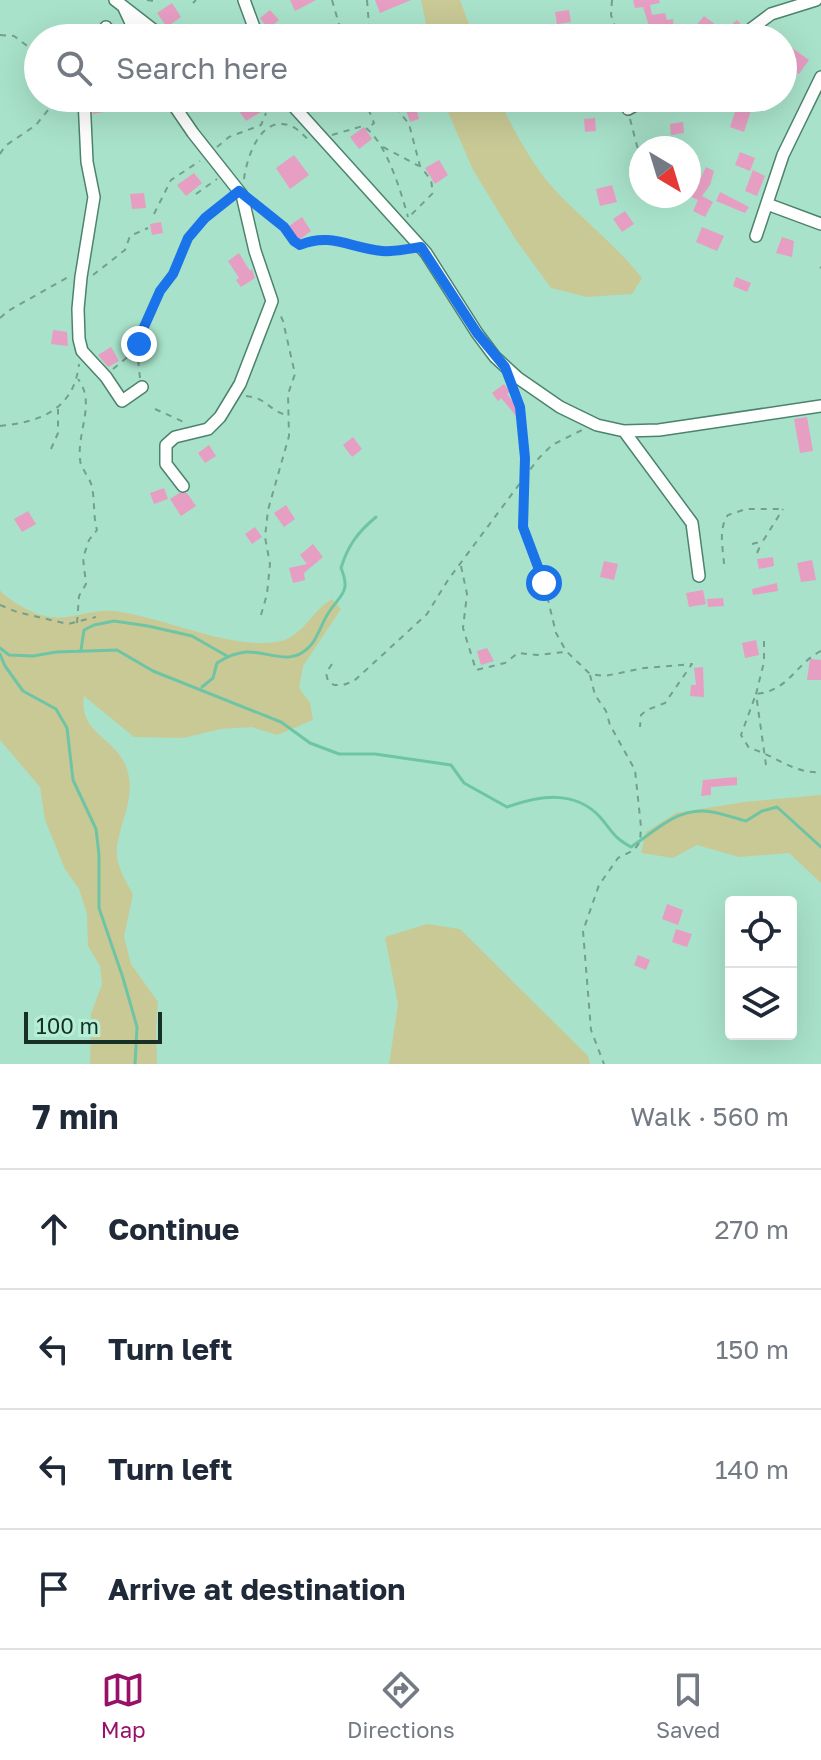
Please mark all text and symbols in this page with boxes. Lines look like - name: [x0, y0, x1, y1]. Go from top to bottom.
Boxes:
- search box: [24, 24, 797, 112]
- icon: search: [52, 46, 96, 90]
- text: Search here: [116, 50, 288, 86]
- north arrow: [629, 136, 701, 208]
- route end: [121, 326, 157, 362]
- route start: [526, 565, 562, 601]
- map controls: [725, 896, 797, 1040]
- button: locate: [725, 896, 797, 968]
- button: layers: [725, 968, 797, 1040]
- scale bar: [24, 1008, 162, 1044]
- text: 100 m: [36, 1012, 99, 1039]
- text: 7 min: [32, 1096, 119, 1136]
- text: Walk · 560 m: [630, 1101, 789, 1132]
- icon: ahead: [32, 1207, 76, 1251]
- text: Continue: [108, 1211, 239, 1247]
- text: 270 m: [715, 1214, 789, 1245]
- icon: left: [32, 1327, 76, 1371]
- text: Turn left: [108, 1331, 233, 1367]
- text: 150 m: [716, 1334, 789, 1365]
- icon: left: [32, 1447, 76, 1491]
- text: Turn left: [108, 1451, 233, 1487]
- text: 140 m: [715, 1454, 789, 1485]
- icon: arrive: [32, 1567, 76, 1611]
- text: Arrive at destination: [108, 1571, 405, 1607]
- tab: Map: [101, 1668, 146, 1743]
- tab: Directions: [347, 1668, 455, 1743]
- tab: Saved: [656, 1668, 720, 1743]

